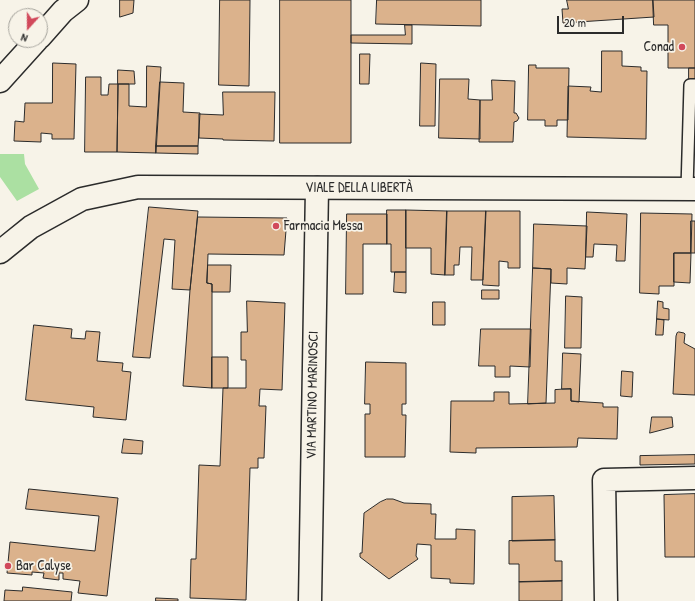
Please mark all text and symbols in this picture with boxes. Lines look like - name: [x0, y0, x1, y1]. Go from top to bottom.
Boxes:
- north arrow: [8, 8, 48, 48]
- scale bar: [559, 8, 626, 34]
- text: 20 m: [564, 14, 586, 31]
- text: N: [19, 31, 29, 46]
- place label: Conad: [643, 39, 674, 55]
- marker: Conad: [677, 42, 687, 52]
- street label: VIALE DELLA LIBERTÀ: [305, 180, 413, 196]
- place label: Farmacia Messa: [284, 218, 363, 234]
- marker: Farmacia Messa: [271, 221, 281, 231]
- street label: VIA MARTINO MARINOSCI: [303, 331, 323, 459]
- place label: Bar Calyse: [16, 558, 71, 574]
- marker: Bar Calyse: [3, 561, 13, 571]

